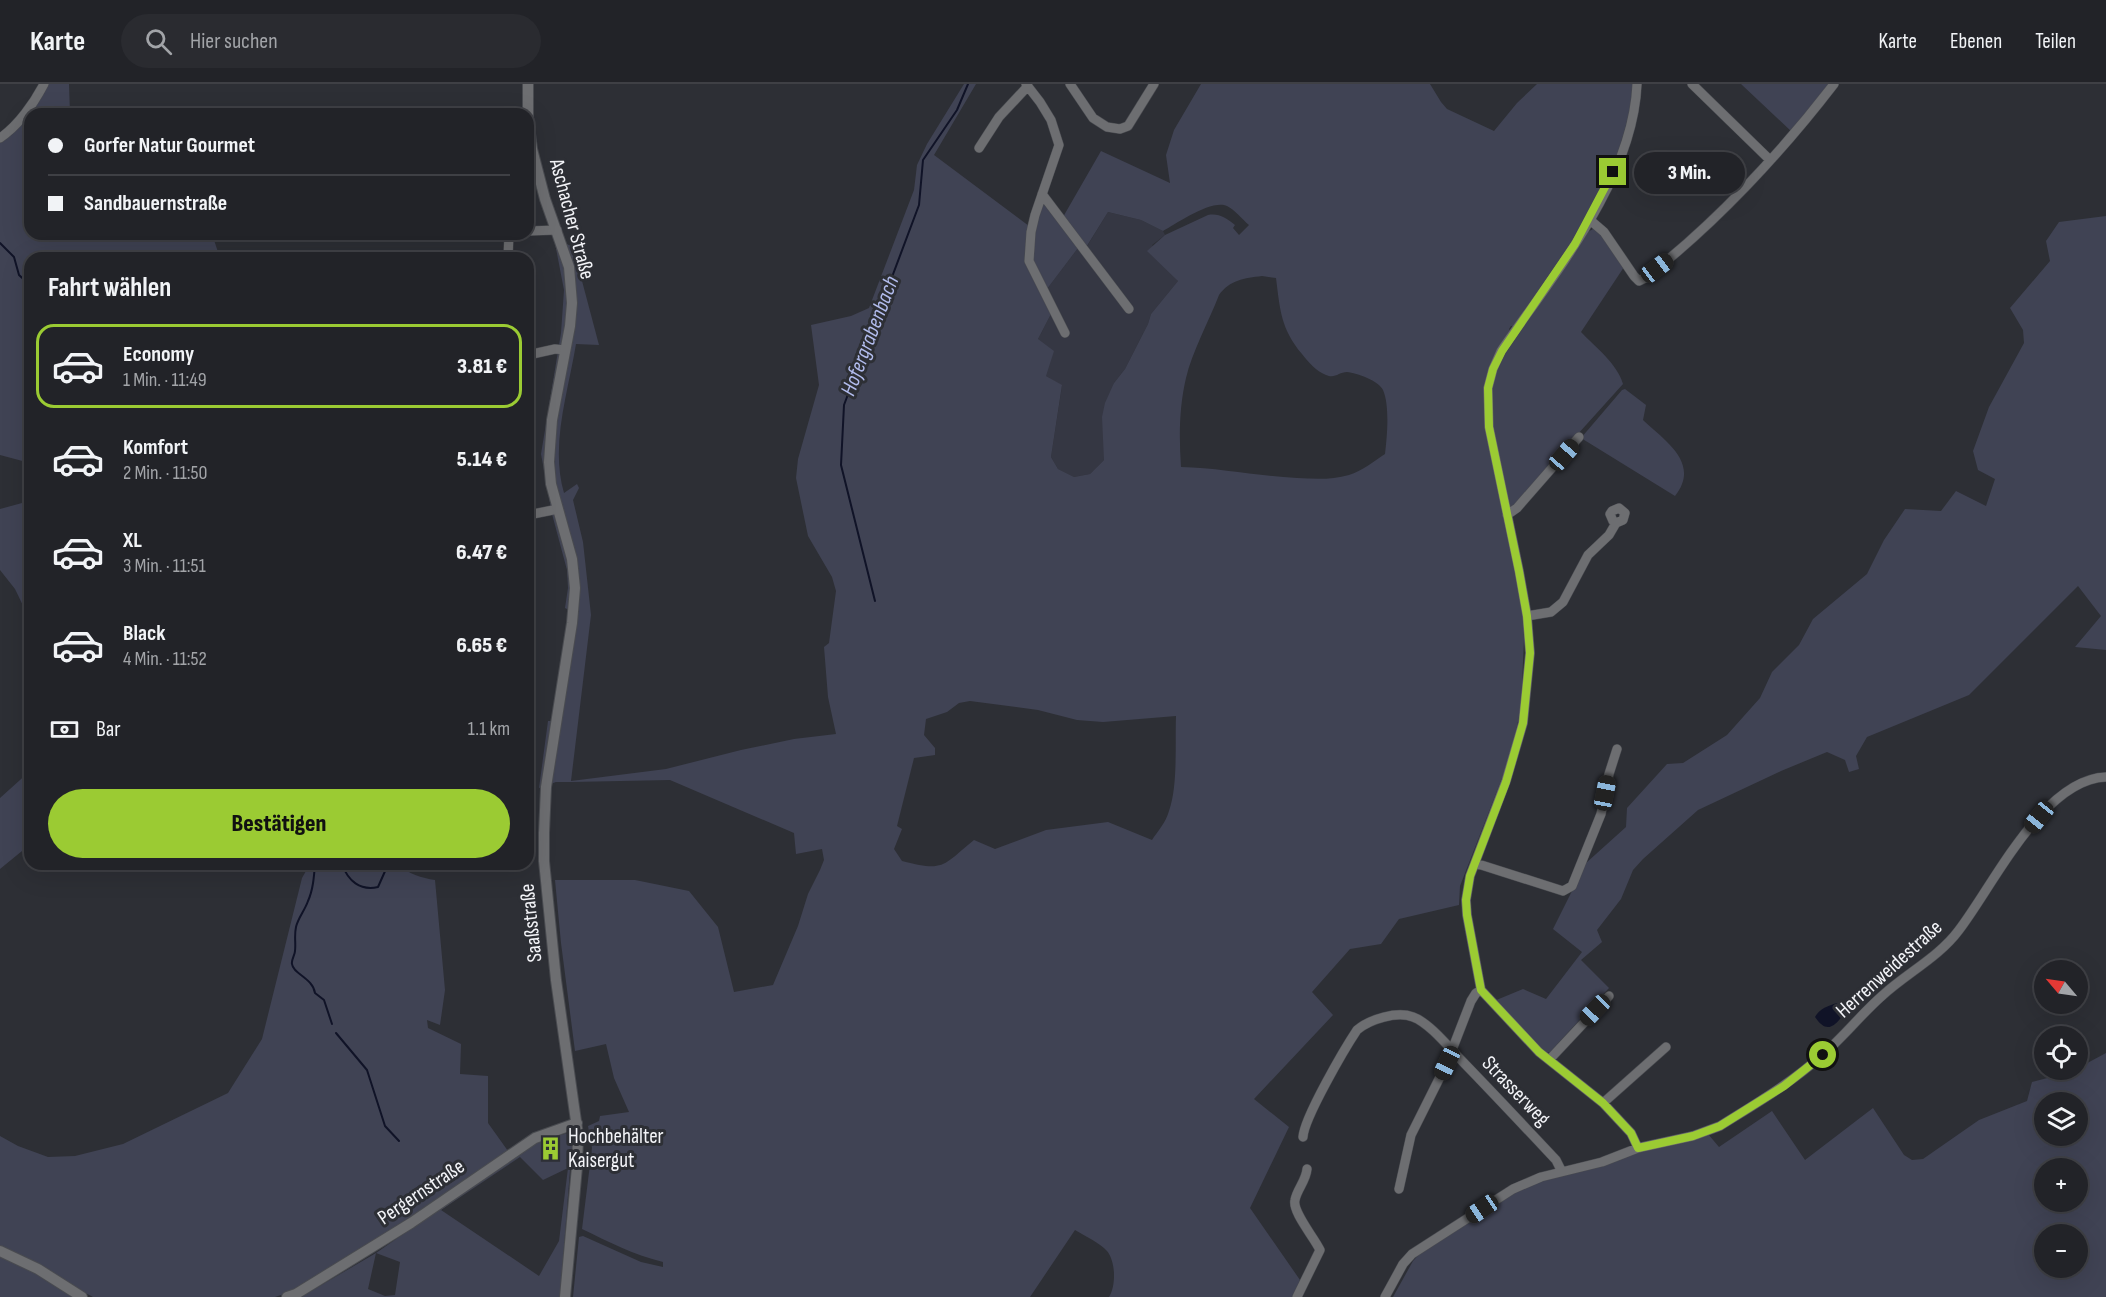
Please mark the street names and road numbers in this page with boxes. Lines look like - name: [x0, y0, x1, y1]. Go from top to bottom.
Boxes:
- street label: Aschacher Straße: [544, 155, 600, 282]
- street label: Saaßstraße: [514, 882, 548, 964]
- street label: Herrenweidestraße: [1831, 915, 1947, 1023]
- street label: Strasserweg: [1477, 1051, 1555, 1131]
- street label: Pergernstraße: [373, 1154, 469, 1230]

